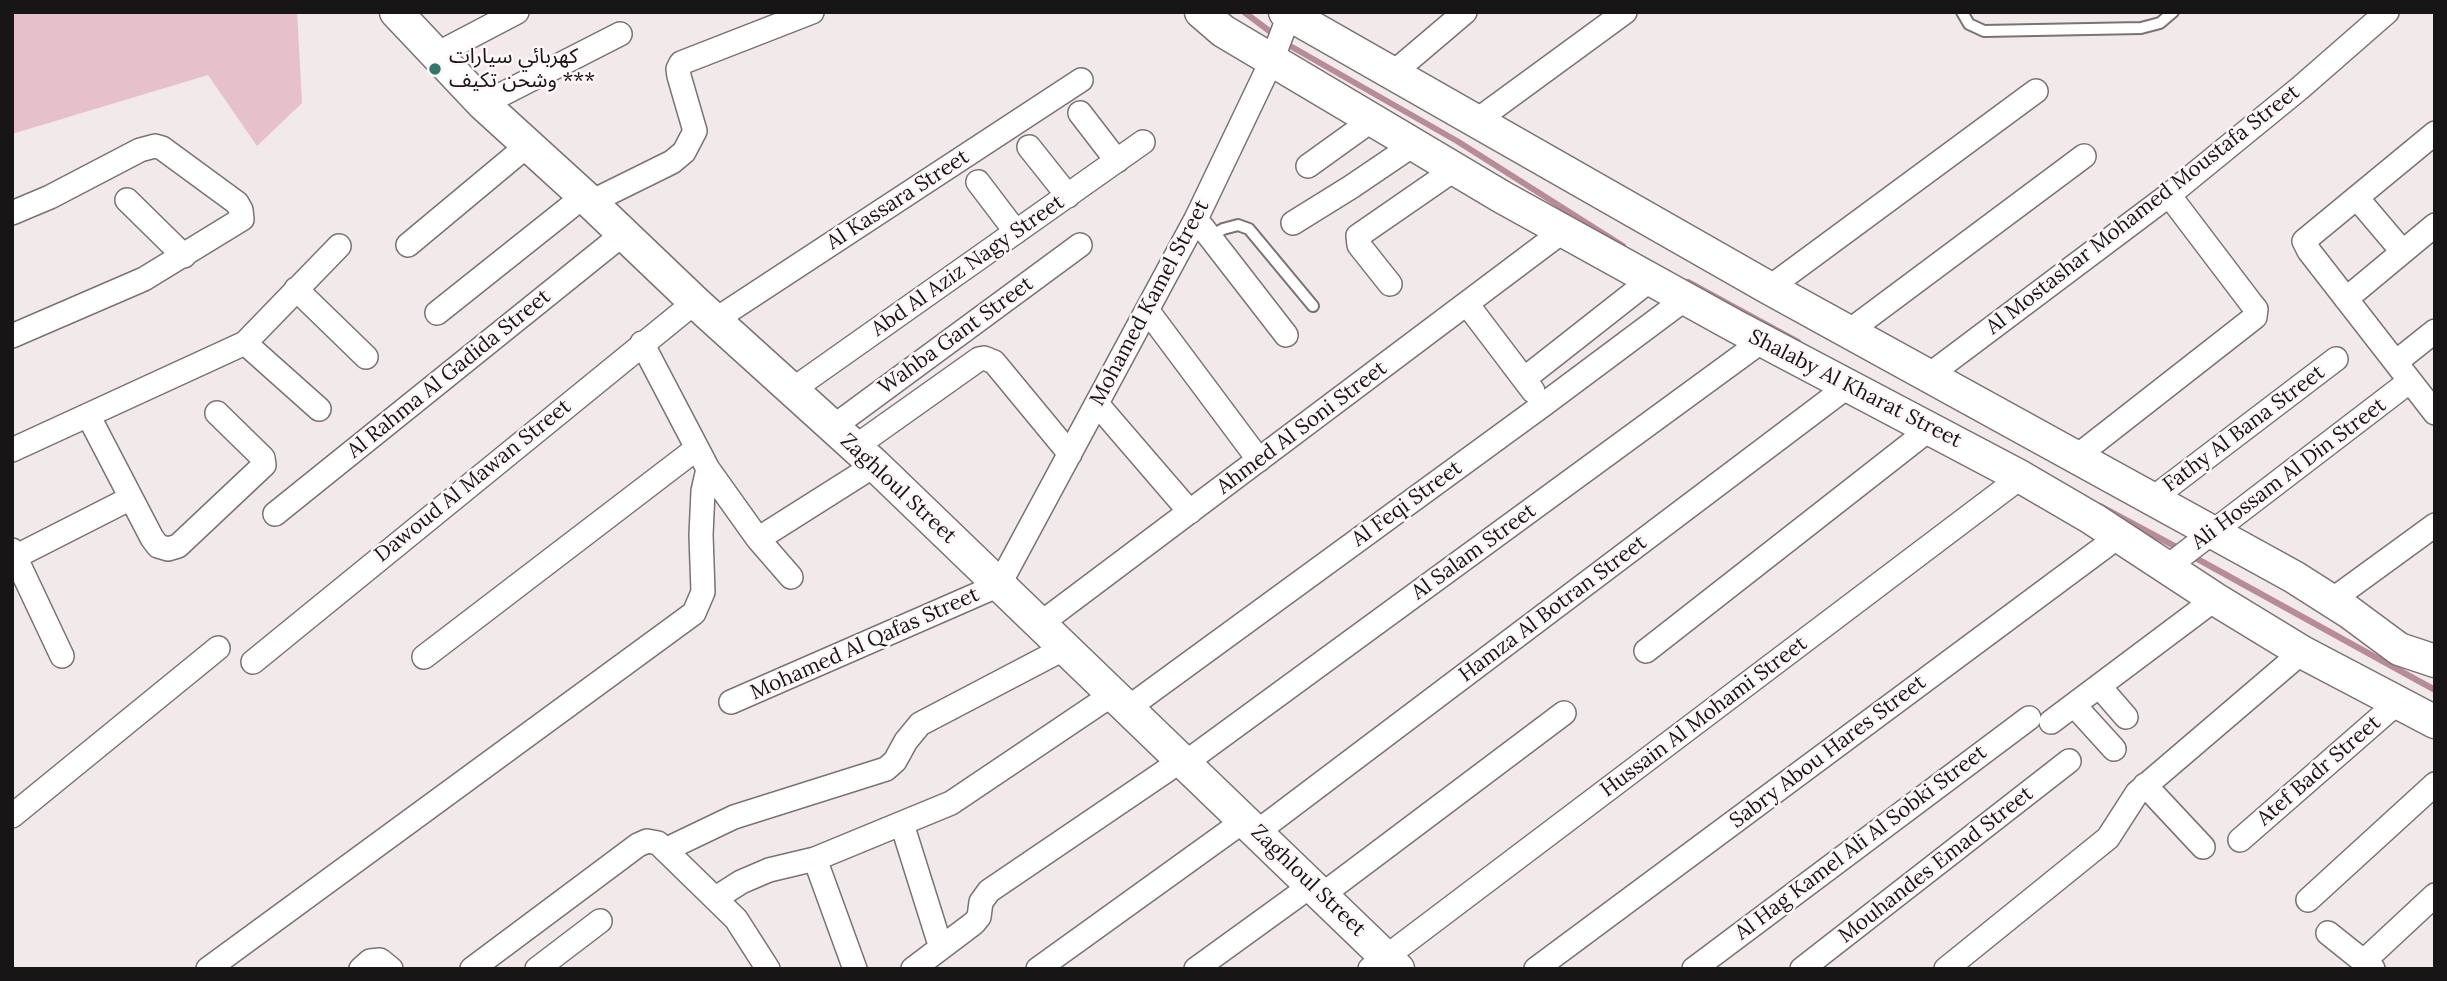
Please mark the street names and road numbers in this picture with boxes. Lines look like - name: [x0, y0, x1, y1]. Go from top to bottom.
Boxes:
- street label: Al Mostashar Mohamed Moustafa Street: [1981, 80, 2305, 340]
- street label: Al Kassara Street: [822, 145, 974, 255]
- street label: Abd Al Aziz Nagy Street: [867, 190, 1069, 342]
- street label: Mohamed Kamel Street: [1085, 196, 1215, 410]
- street label: Wahba Gant Street: [874, 272, 1038, 400]
- street label: Al Rahma Al Gadida Street: [342, 284, 556, 464]
- street label: Shalaby Al Kharat Street: [1744, 324, 1966, 454]
- street label: Ahmed Al Soni Street: [1212, 356, 1392, 500]
- street label: Fathy Al Bana Street: [2158, 360, 2330, 498]
- street label: Ali Hossam Al Din Street: [2187, 393, 2391, 555]
- street label: Dawoud Al Mawan Street: [370, 394, 576, 568]
- street label: Zaghloul Street: [835, 429, 961, 549]
- street label: Al Feqi Street: [1347, 456, 1467, 552]
- street label: Al Salam Street: [1407, 498, 1541, 606]
- street label: Hamza Al Botran Street: [1454, 530, 1652, 688]
- street label: Mohamed Al Qafas Street: [747, 582, 983, 706]
- street label: Hussain Al Mohami Street: [1596, 631, 1812, 803]
- street label: Sabry Abou Hares Street: [1725, 670, 1931, 834]
- street label: Atef Badr Street: [2252, 710, 2386, 832]
- street label: Al Hag Kamel Ali Al Sobki Street: [1730, 740, 1992, 946]
- street label: Mouhandes Emad Street: [1834, 781, 2038, 949]
- street label: Zaghloul Street: [1245, 820, 1371, 942]

